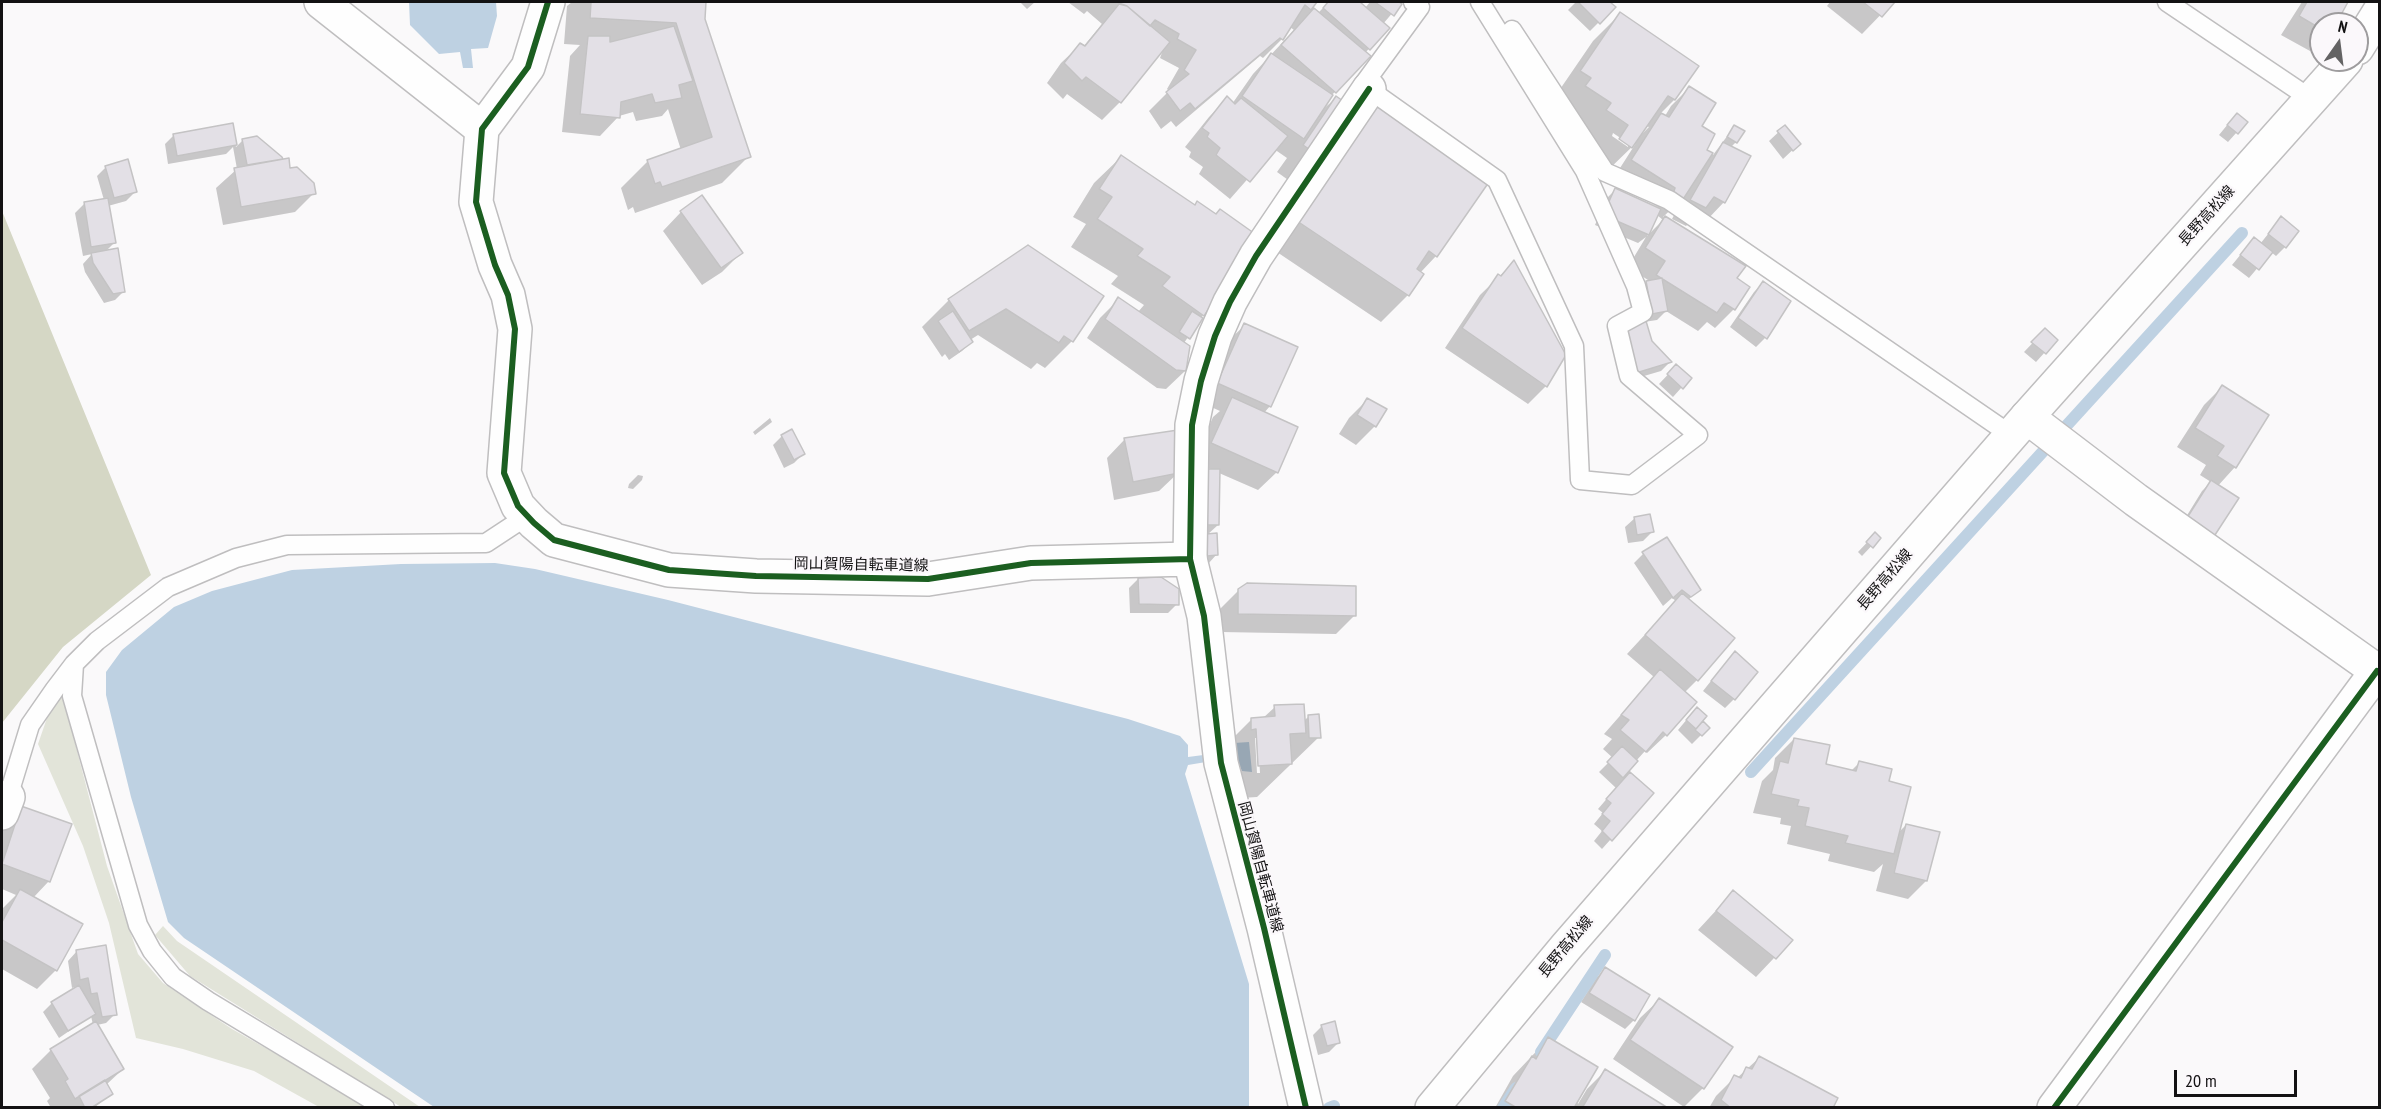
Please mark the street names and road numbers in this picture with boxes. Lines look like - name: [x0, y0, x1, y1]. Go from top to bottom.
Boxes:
- street label: 長野高松線: [2175, 182, 2239, 250]
- street label: 長野高松線: [1854, 546, 1916, 614]
- street label: 岡山賀陽自転車道線: [793, 555, 929, 575]
- street label: 岡山賀陽自転車道線: [1234, 799, 1286, 935]
- street label: 長野高松線: [1535, 912, 1597, 982]

